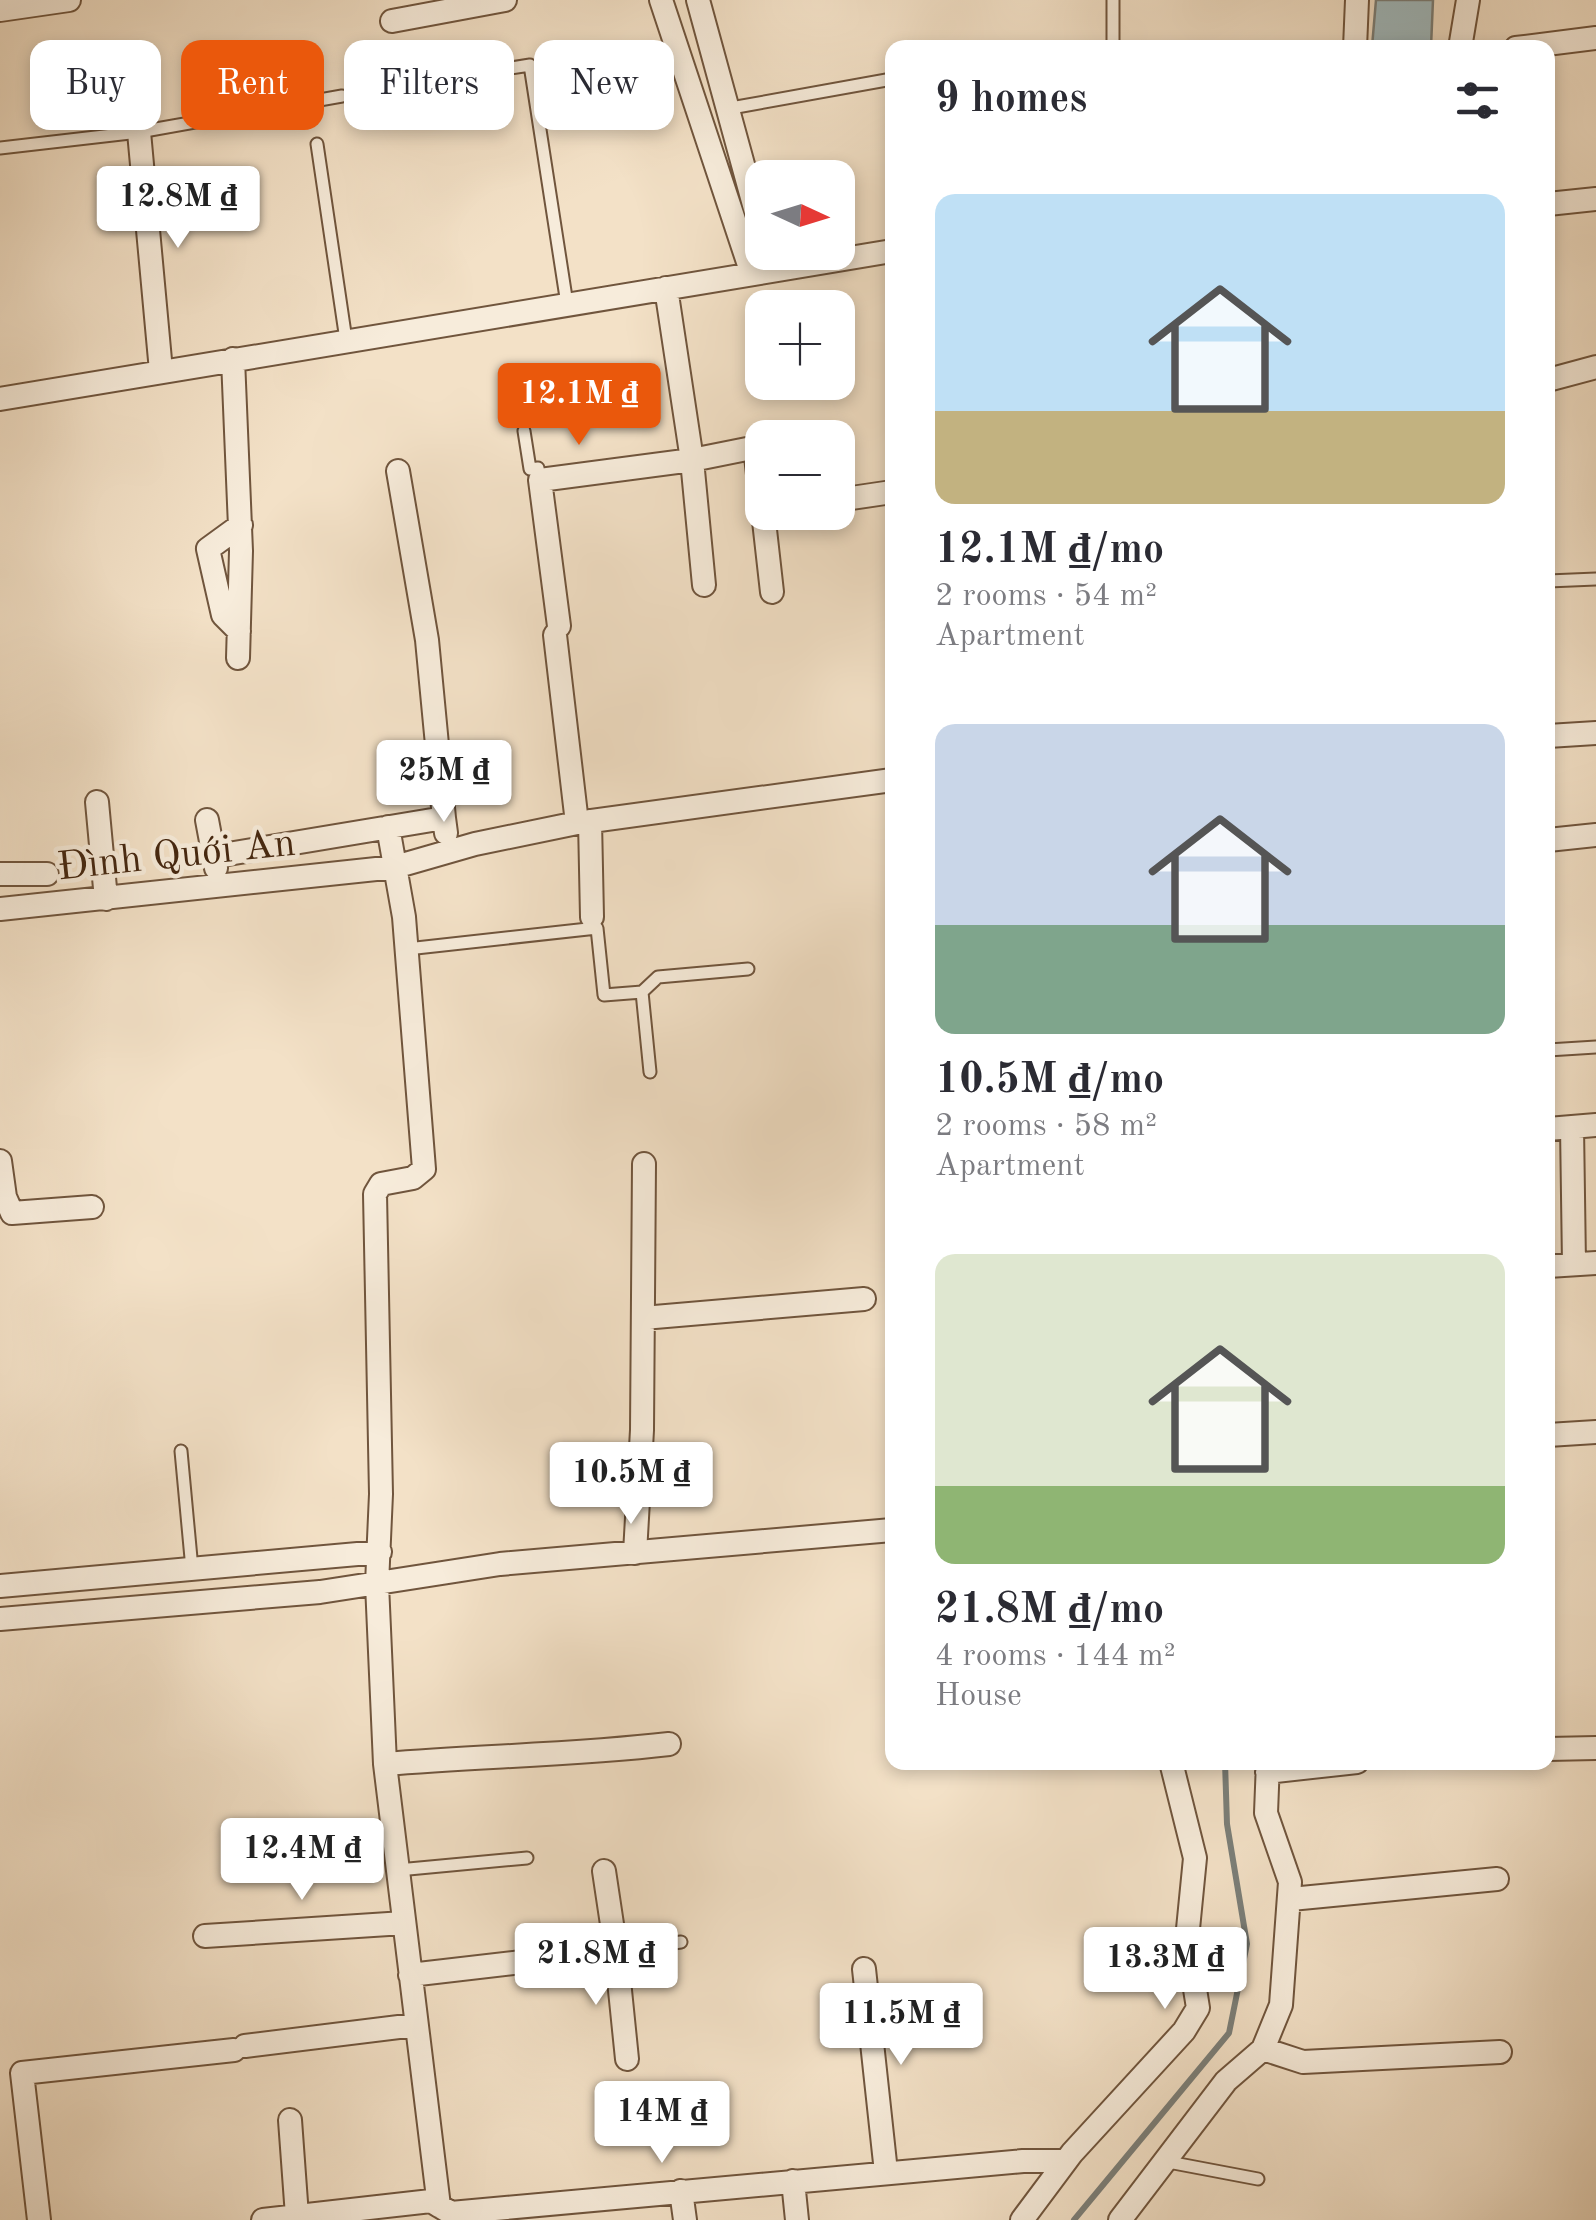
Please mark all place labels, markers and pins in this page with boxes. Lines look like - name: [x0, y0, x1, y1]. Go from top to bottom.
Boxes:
- pin: 12.8M ₫: [86, 166, 270, 251]
- pin: 12.1M ₫: [487, 363, 671, 448]
- pin: 25M ₫: [374, 740, 514, 825]
- pin: 10.5M ₫: [539, 1442, 723, 1527]
- pin: 12.4M ₫: [210, 1818, 394, 1903]
- pin: 21.8M ₫: [504, 1923, 688, 2008]
- pin: 13.3M ₫: [1073, 1927, 1257, 2012]
- pin: 11.5M ₫: [809, 1983, 993, 2068]
- pin: 14M ₫: [592, 2081, 732, 2166]

